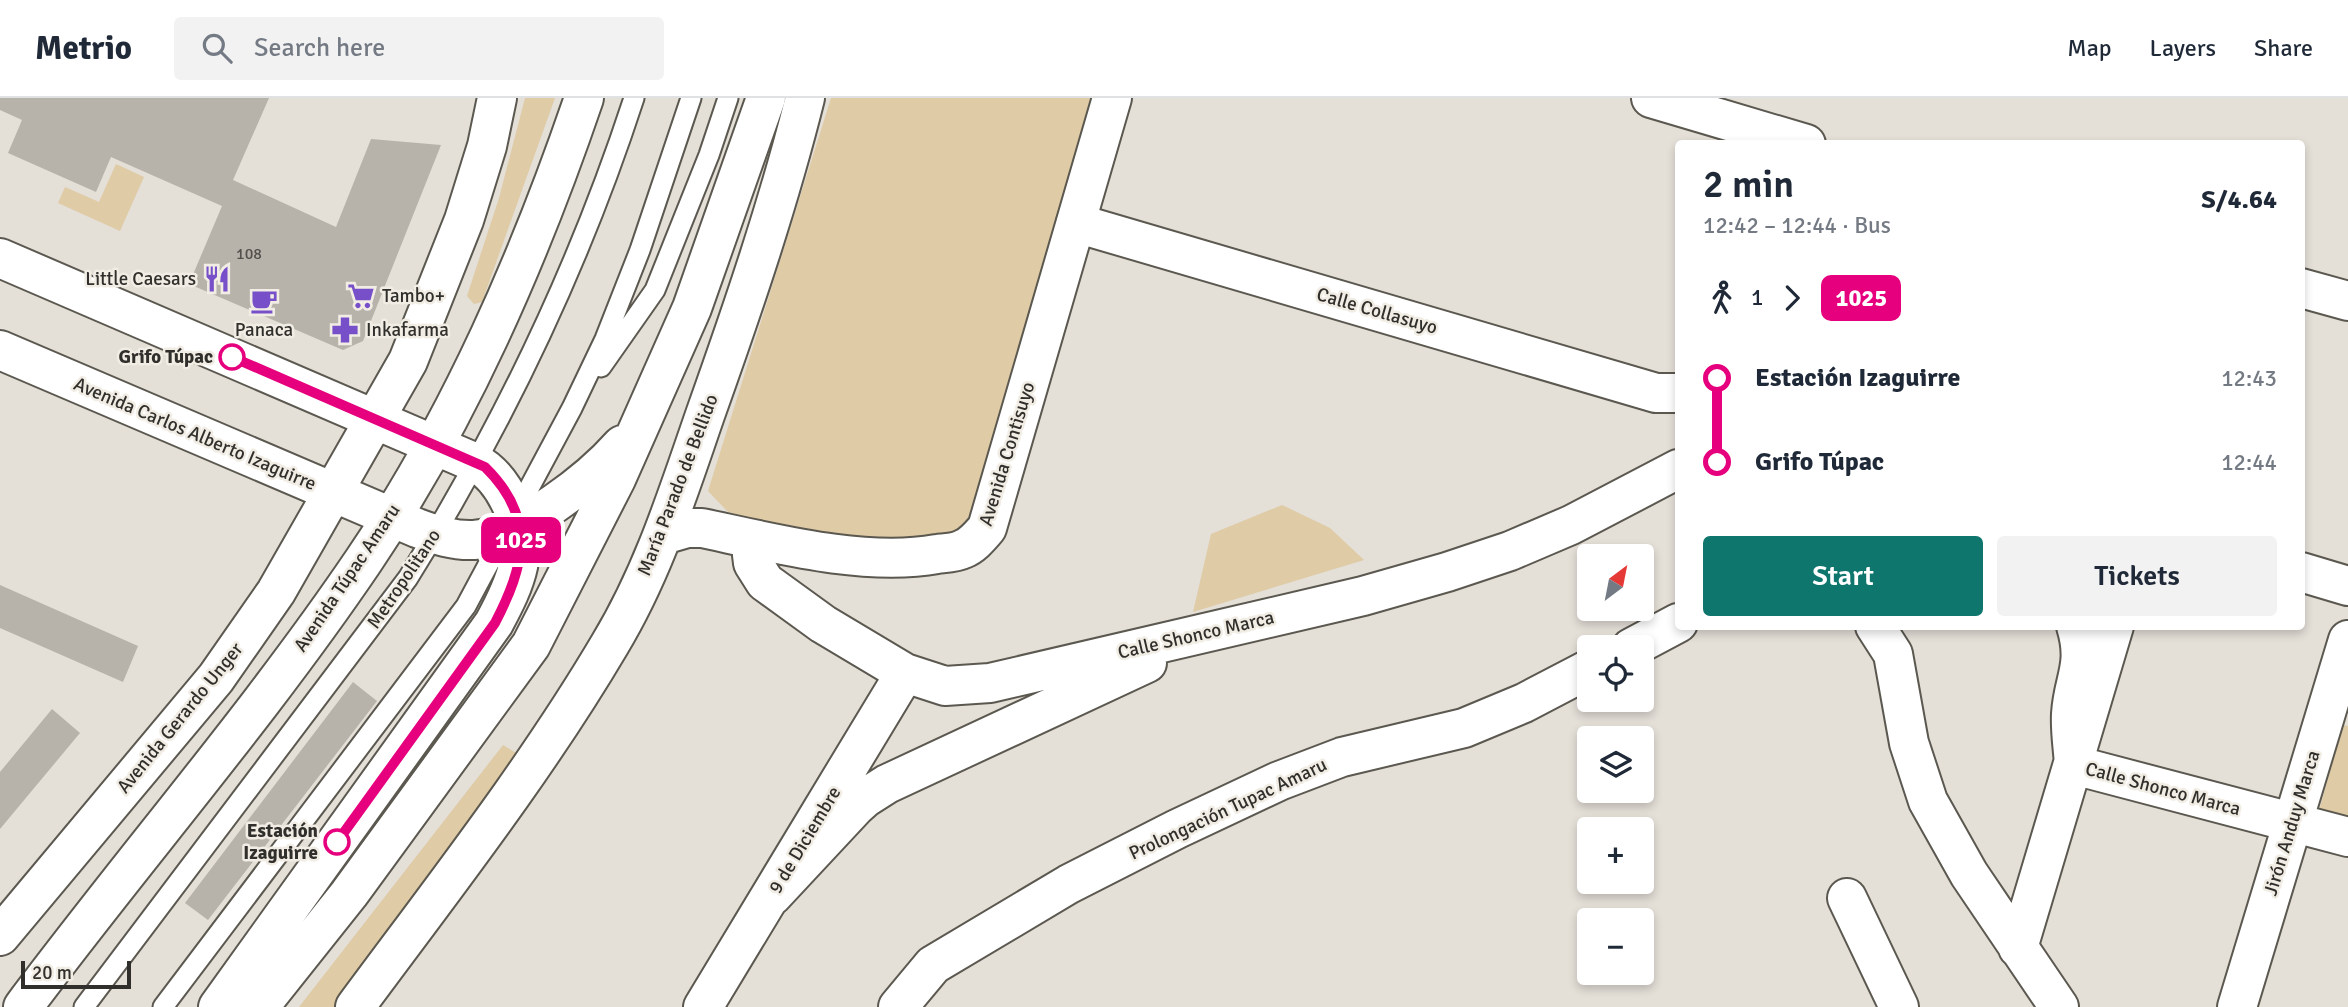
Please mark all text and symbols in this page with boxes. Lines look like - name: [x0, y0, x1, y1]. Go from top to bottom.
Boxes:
- search box: [174, 17, 664, 80]
- text: Metrio: [35, 28, 132, 69]
- icon: search: [198, 29, 236, 67]
- text: Search here: [254, 32, 385, 64]
- text: Map: [2067, 33, 2112, 63]
- text: Layers: [2150, 33, 2216, 63]
- text: Share: [2254, 33, 2313, 63]
- text: 2 min: [1703, 161, 1794, 208]
- text: S/4.64: [2201, 184, 2277, 216]
- text: 12:42 – 12:44 · Bus: [1703, 211, 1891, 240]
- house number: 108: [236, 244, 262, 264]
- restaurant icon: Little Caesars: [202, 264, 232, 294]
- place label: Little Caesars: [85, 267, 196, 291]
- icon: walk: [1703, 279, 1741, 317]
- icon: forward: [1773, 279, 1811, 317]
- supermarket icon: Tambo+: [346, 281, 376, 311]
- street label: Calle Collasuyo: [1314, 282, 1440, 340]
- text: 1: [1751, 283, 1763, 312]
- text: 1025: [1835, 283, 1887, 313]
- place label: Tambo+: [382, 284, 445, 308]
- cafe icon: Panaca: [249, 286, 279, 316]
- pharmacy icon: Inkafarma: [330, 315, 360, 345]
- place label: Panaca: [235, 318, 293, 342]
- place label: Inkafarma: [366, 318, 449, 342]
- marker: Grifo Túpac: [219, 344, 245, 370]
- place label: Grifo Túpac: [119, 345, 213, 369]
- text: Estación Izaguirre: [1755, 362, 1960, 394]
- text: 12:43: [2221, 364, 2277, 393]
- street label: Avenida Carlos Alberto Izaguirre: [70, 372, 320, 496]
- street label: Avenida Contisuyo: [974, 379, 1040, 529]
- street label: María Parado de Bellido: [632, 391, 724, 579]
- text: Grifo Túpac: [1755, 446, 1884, 478]
- text: 12:44: [2221, 448, 2277, 477]
- street label: Avenida Túpac Amaru: [289, 499, 405, 657]
- line badge: 1025: [472, 517, 570, 563]
- street label: Metropolitano: [362, 525, 446, 633]
- text: 1025: [495, 525, 547, 555]
- button: Start: [1703, 536, 1983, 616]
- button: Tickets: [1997, 536, 2277, 616]
- north arrow: [1577, 544, 1654, 621]
- map controls: [1577, 544, 1654, 985]
- street label: Calle Shonco Marca: [1116, 605, 1276, 665]
- button: locate: [1577, 635, 1654, 712]
- street label: Avenida Gerardo Unger: [112, 638, 248, 798]
- button: layers: [1577, 726, 1654, 803]
- street label: Jirón Anduy Marca: [2259, 748, 2325, 898]
- street label: Prolongación Tupac Amaru: [1125, 753, 1331, 865]
- street label: Calle Shonco Marca: [2083, 757, 2243, 821]
- street label: 9 de Diciembre: [764, 782, 846, 898]
- button: +: [1577, 817, 1654, 894]
- place label: Estación Izaguirre: [243, 819, 318, 865]
- marker: Estación Izaguirre: [324, 829, 350, 855]
- button: −: [1577, 908, 1654, 985]
- scale bar: [21, 958, 131, 990]
- text: 20 m: [32, 961, 72, 985]

